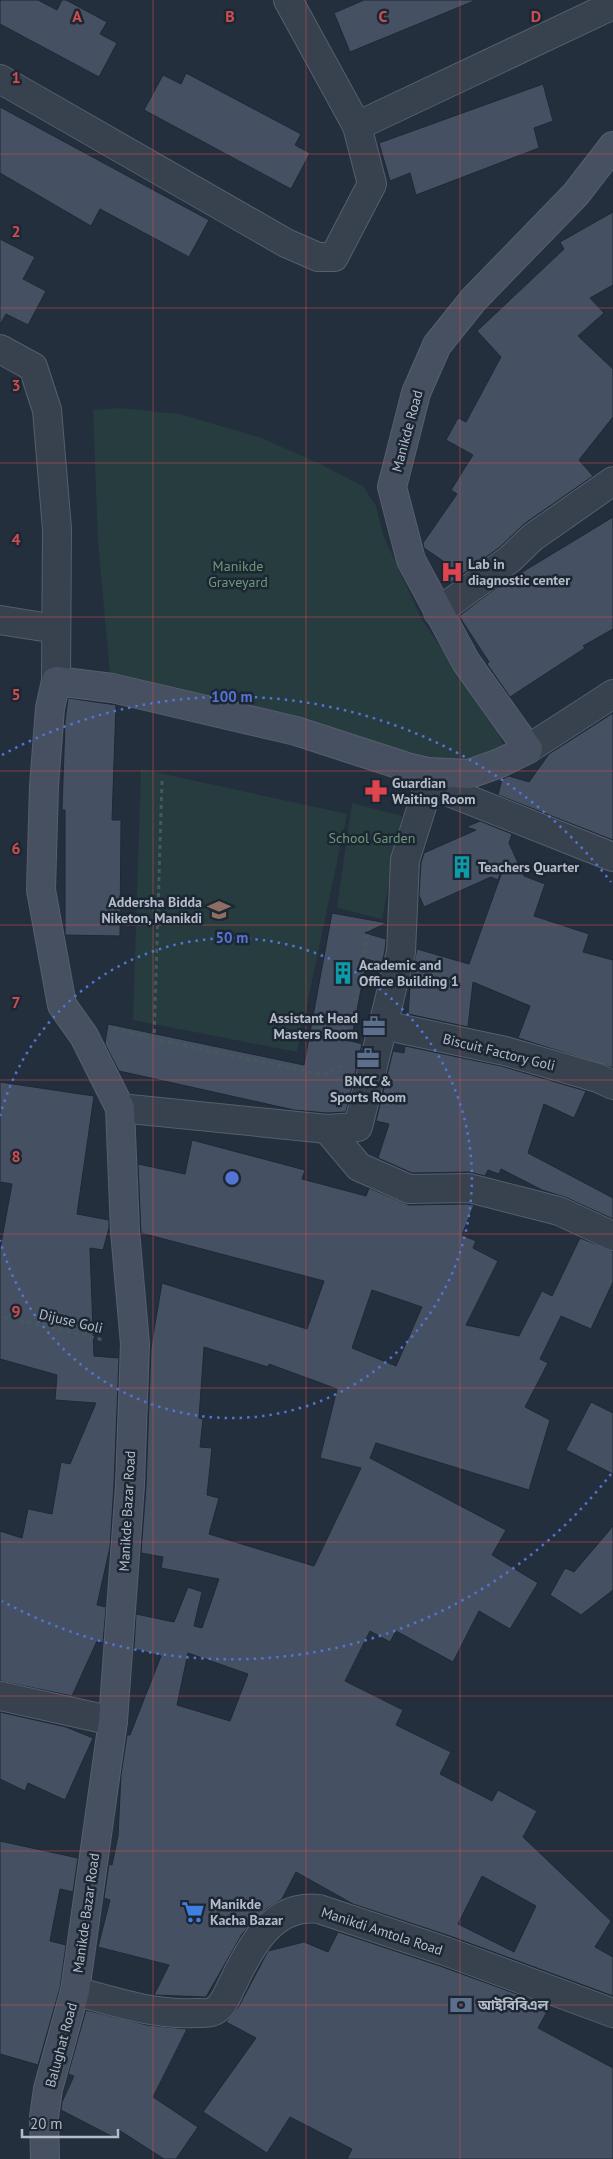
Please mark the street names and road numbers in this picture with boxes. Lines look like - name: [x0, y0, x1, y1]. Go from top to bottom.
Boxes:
- street label: Manikde Road: [387, 388, 427, 474]
- street label: Biscuit Factory Goli: [441, 1029, 557, 1075]
- street label: Dijuse Goli: [37, 1305, 105, 1337]
- street label: Manikde Bazar Road: [115, 1450, 139, 1572]
- street label: Manikde Bazar Road: [69, 1852, 103, 1974]
- street label: Manikdi Amtola Road: [319, 1903, 445, 1959]
- street label: Balughat Road: [41, 2001, 81, 2089]

